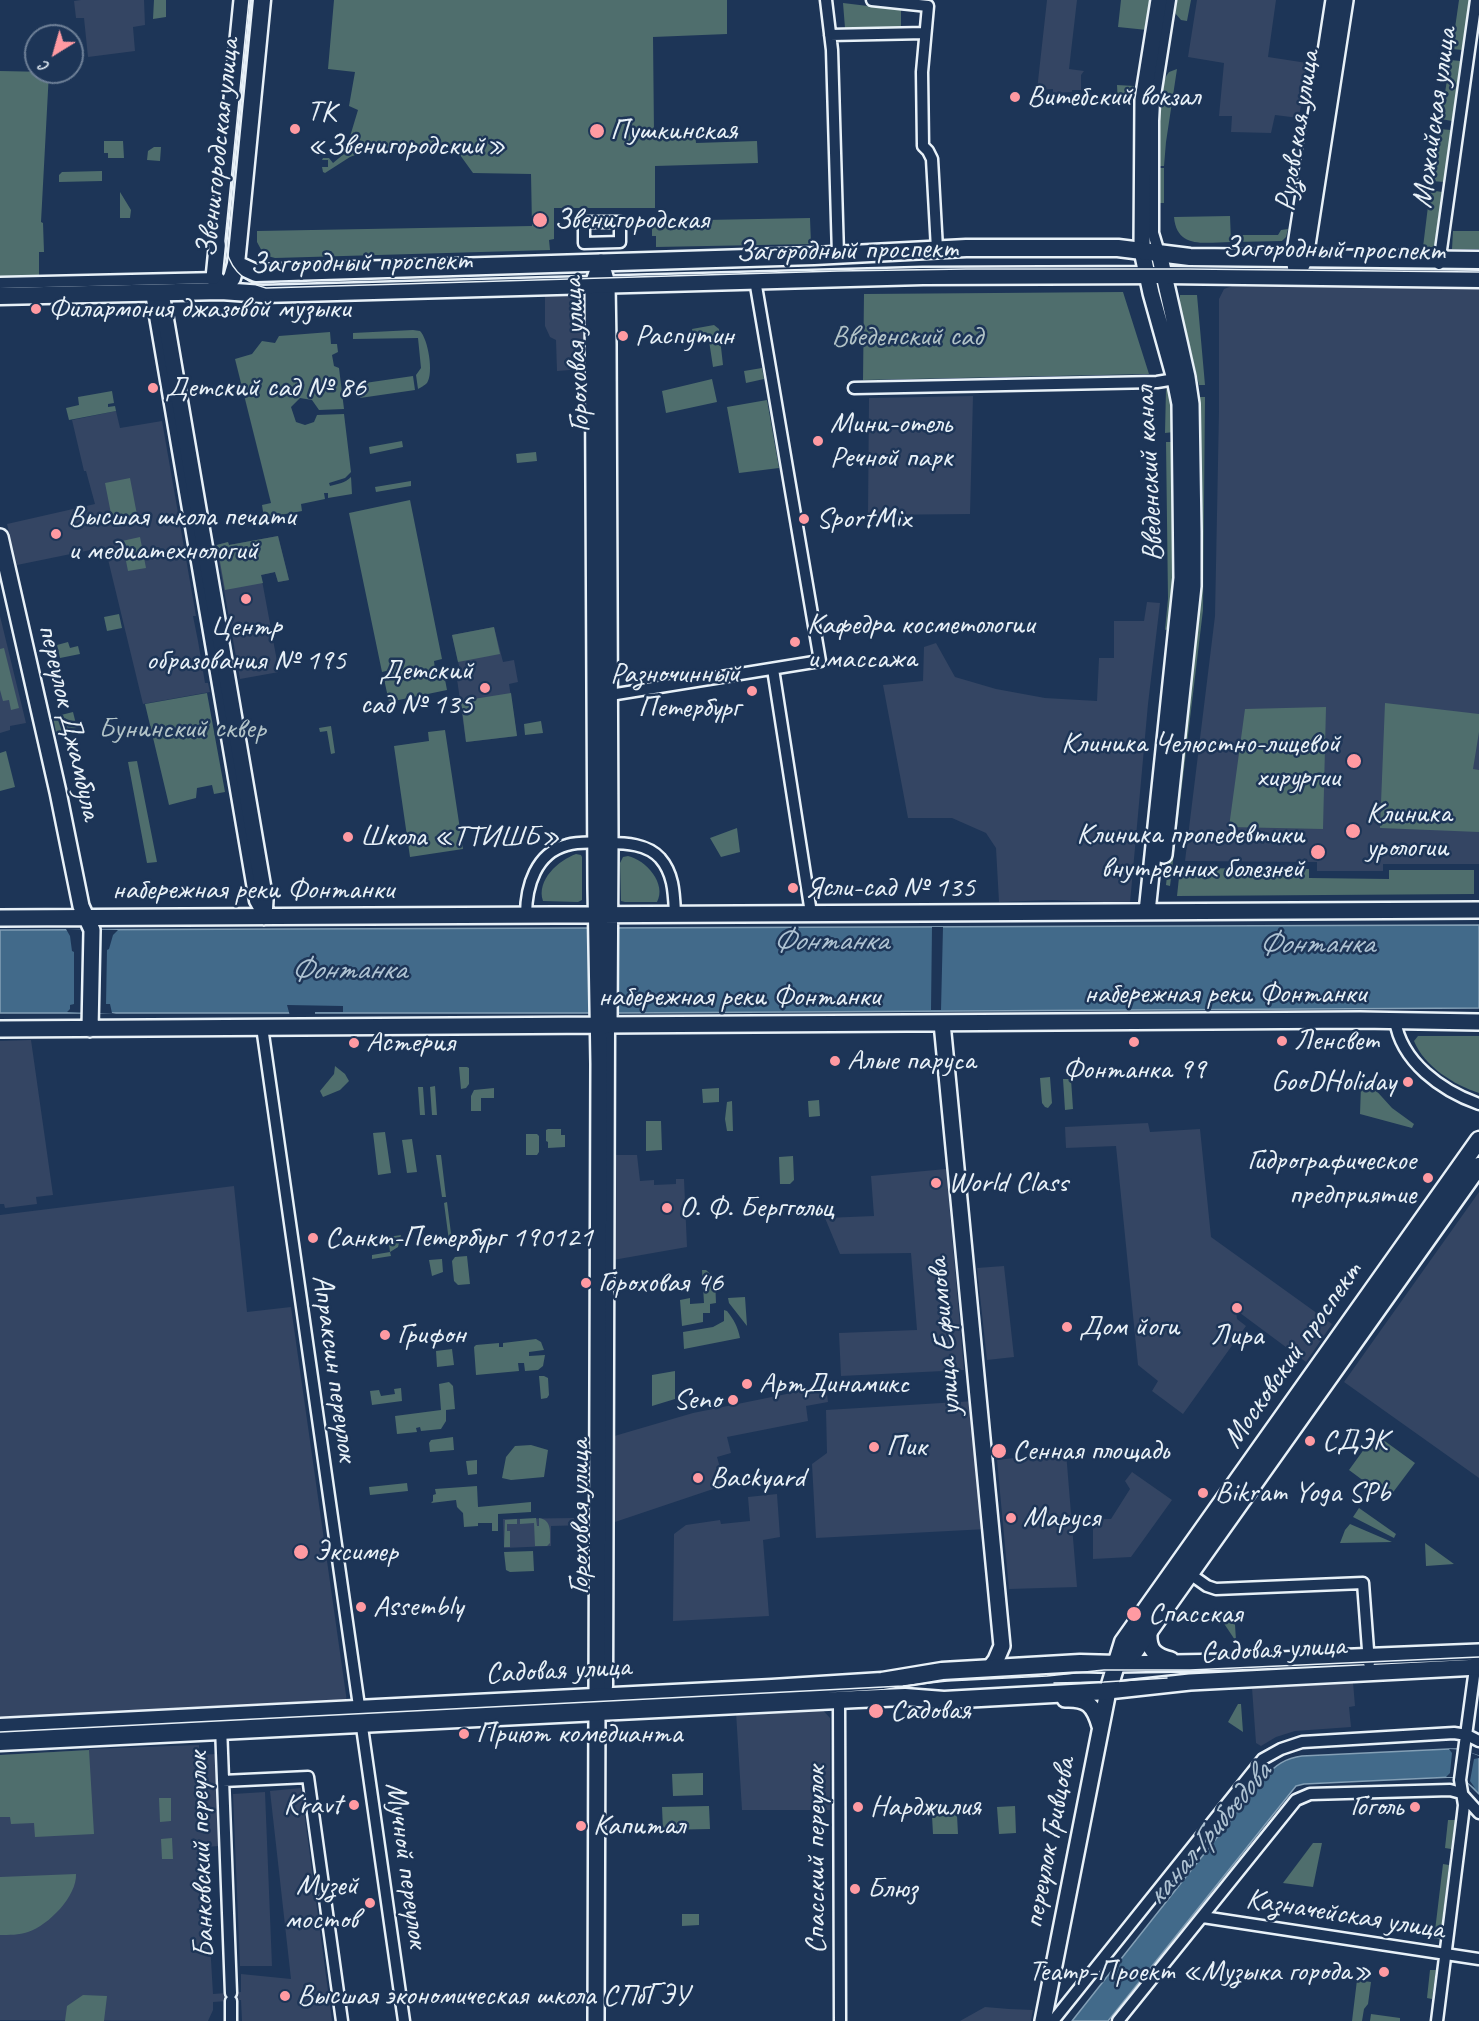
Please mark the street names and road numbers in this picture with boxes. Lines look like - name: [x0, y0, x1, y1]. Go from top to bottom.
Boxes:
- street label: Можайская улица: [1405, 26, 1465, 210]
- street label: Звенигородская улица: [190, 37, 248, 259]
- street label: Рузовская улица: [1268, 48, 1328, 214]
- street label: Загородный проспект: [1223, 230, 1445, 270]
- street label: Загородный проспект: [736, 231, 958, 271]
- street label: Загородный проспект: [250, 243, 472, 283]
- street label: Гороховая улица: [555, 276, 599, 434]
- street label: Введенский канал: [1127, 385, 1173, 563]
- street label: переулок Джамбула: [29, 621, 109, 823]
- street label: набережная реки Фонтанки: [112, 872, 394, 908]
- street label: набережная реки Фонтанки: [1084, 976, 1366, 1012]
- street label: набережная реки Фонтанки: [598, 979, 880, 1015]
- street label: Московский проспект: [1215, 1255, 1371, 1455]
- street label: улица Ефимова: [920, 1257, 970, 1417]
- street label: Апраксин переулок: [303, 1272, 365, 1464]
- street label: Гороховая улица: [562, 1439, 598, 1595]
- street label: Садовая улица: [1199, 1628, 1347, 1672]
- street label: Садовая улица: [484, 1649, 632, 1693]
- street label: Банковский переулок: [180, 1751, 224, 1959]
- street label: переулок Гривцова: [1016, 1755, 1084, 1931]
- street label: Спасский переулок: [798, 1766, 834, 1954]
- street label: Мучной переулок: [377, 1780, 435, 1950]
- street label: Казначейская улица: [1243, 1882, 1447, 1948]

